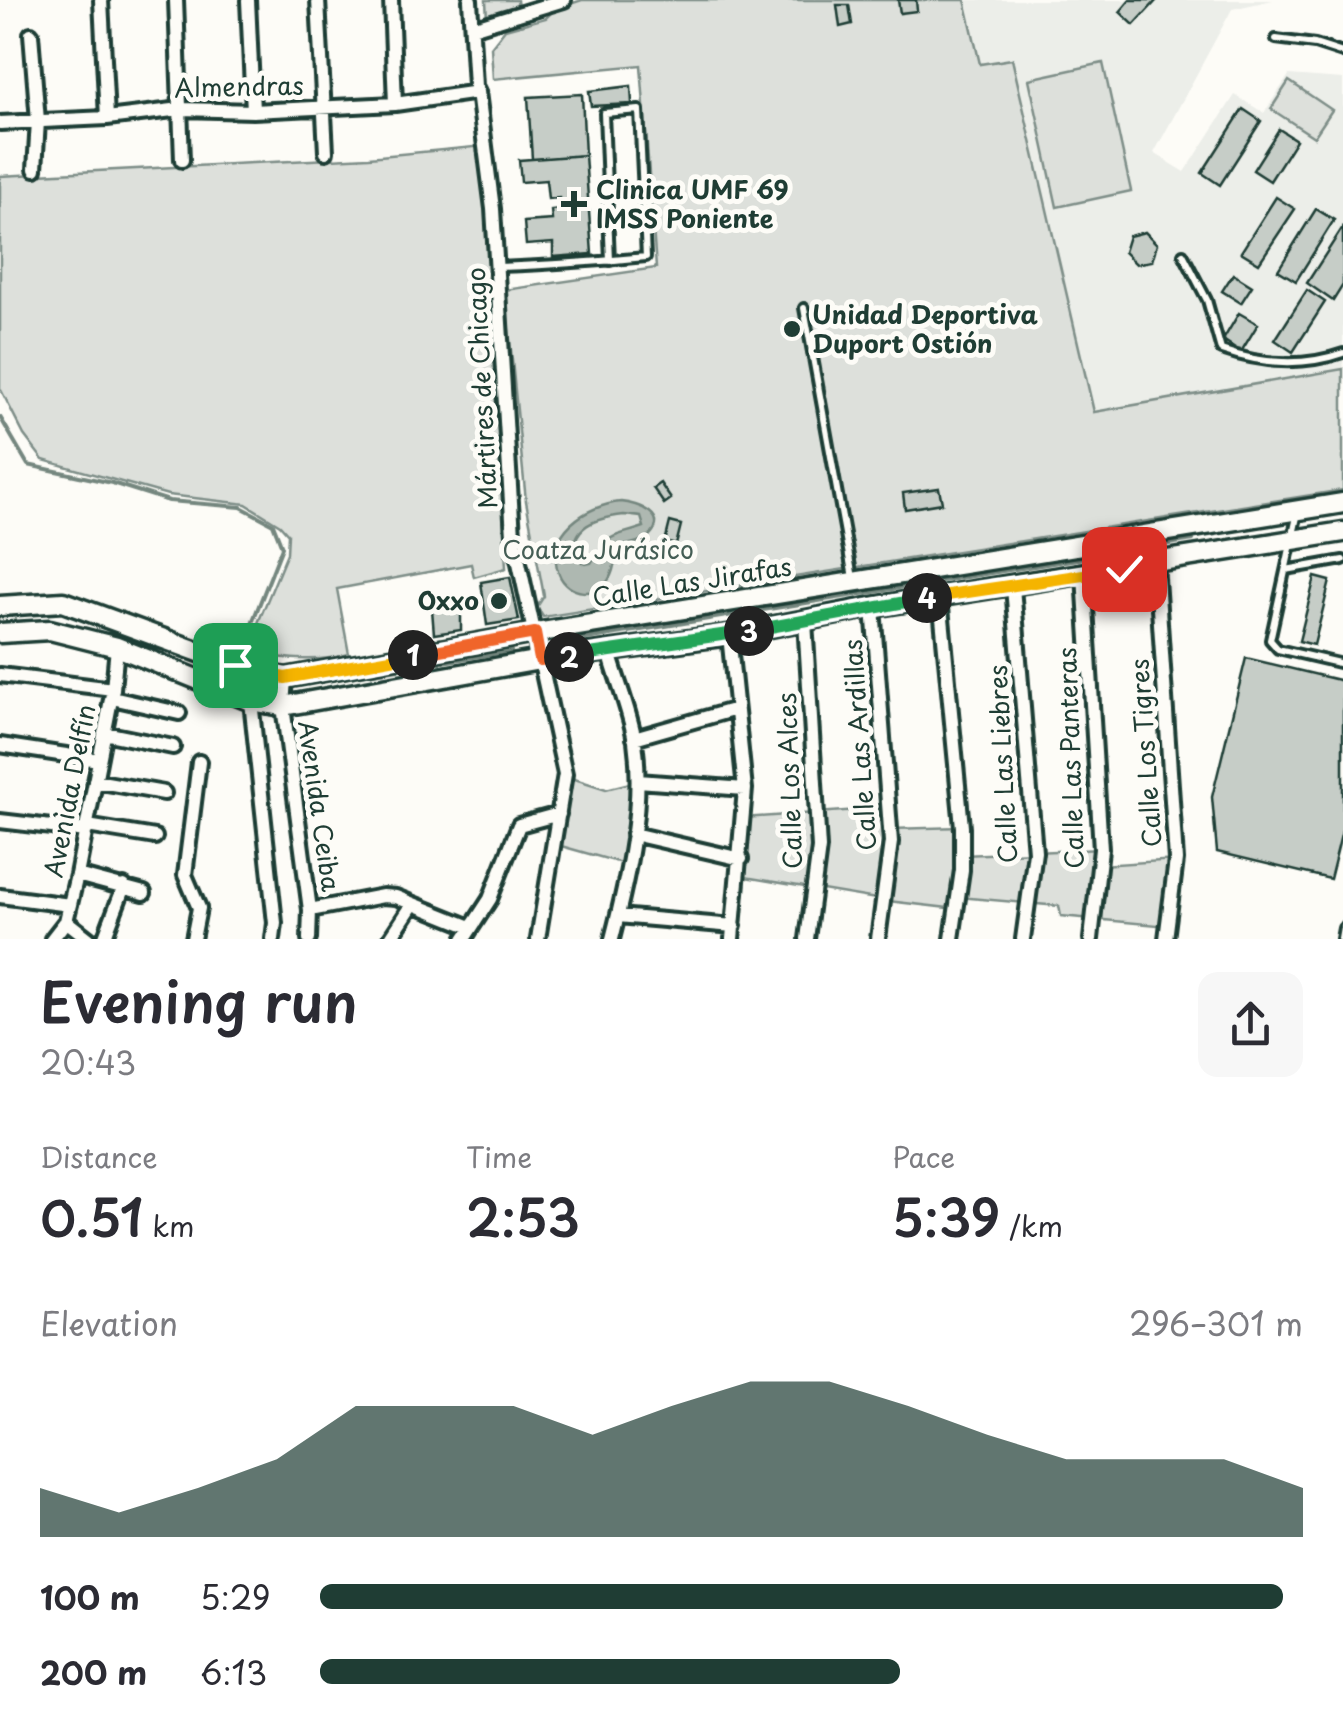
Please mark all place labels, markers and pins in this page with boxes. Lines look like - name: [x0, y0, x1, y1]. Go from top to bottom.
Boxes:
- place label: Clinica UMF 69 IMSS Poniente: [596, 170, 789, 237]
- marker: Clinica UMF 69 IMSS Poniente: [561, 191, 587, 217]
- place label: Unidad Deportiva Duport Ostión: [812, 295, 1038, 362]
- marker: Unidad Deportiva Duport Ostión: [781, 318, 803, 340]
- pin: [1082, 527, 1167, 612]
- pin: 4: [902, 573, 952, 623]
- place label: Oxxo: [417, 581, 479, 619]
- marker: Oxxo: [488, 590, 510, 612]
- pin: 3: [724, 606, 774, 656]
- pin: [193, 623, 278, 708]
- pin: 1: [388, 630, 438, 680]
- pin: 2: [544, 632, 594, 682]

